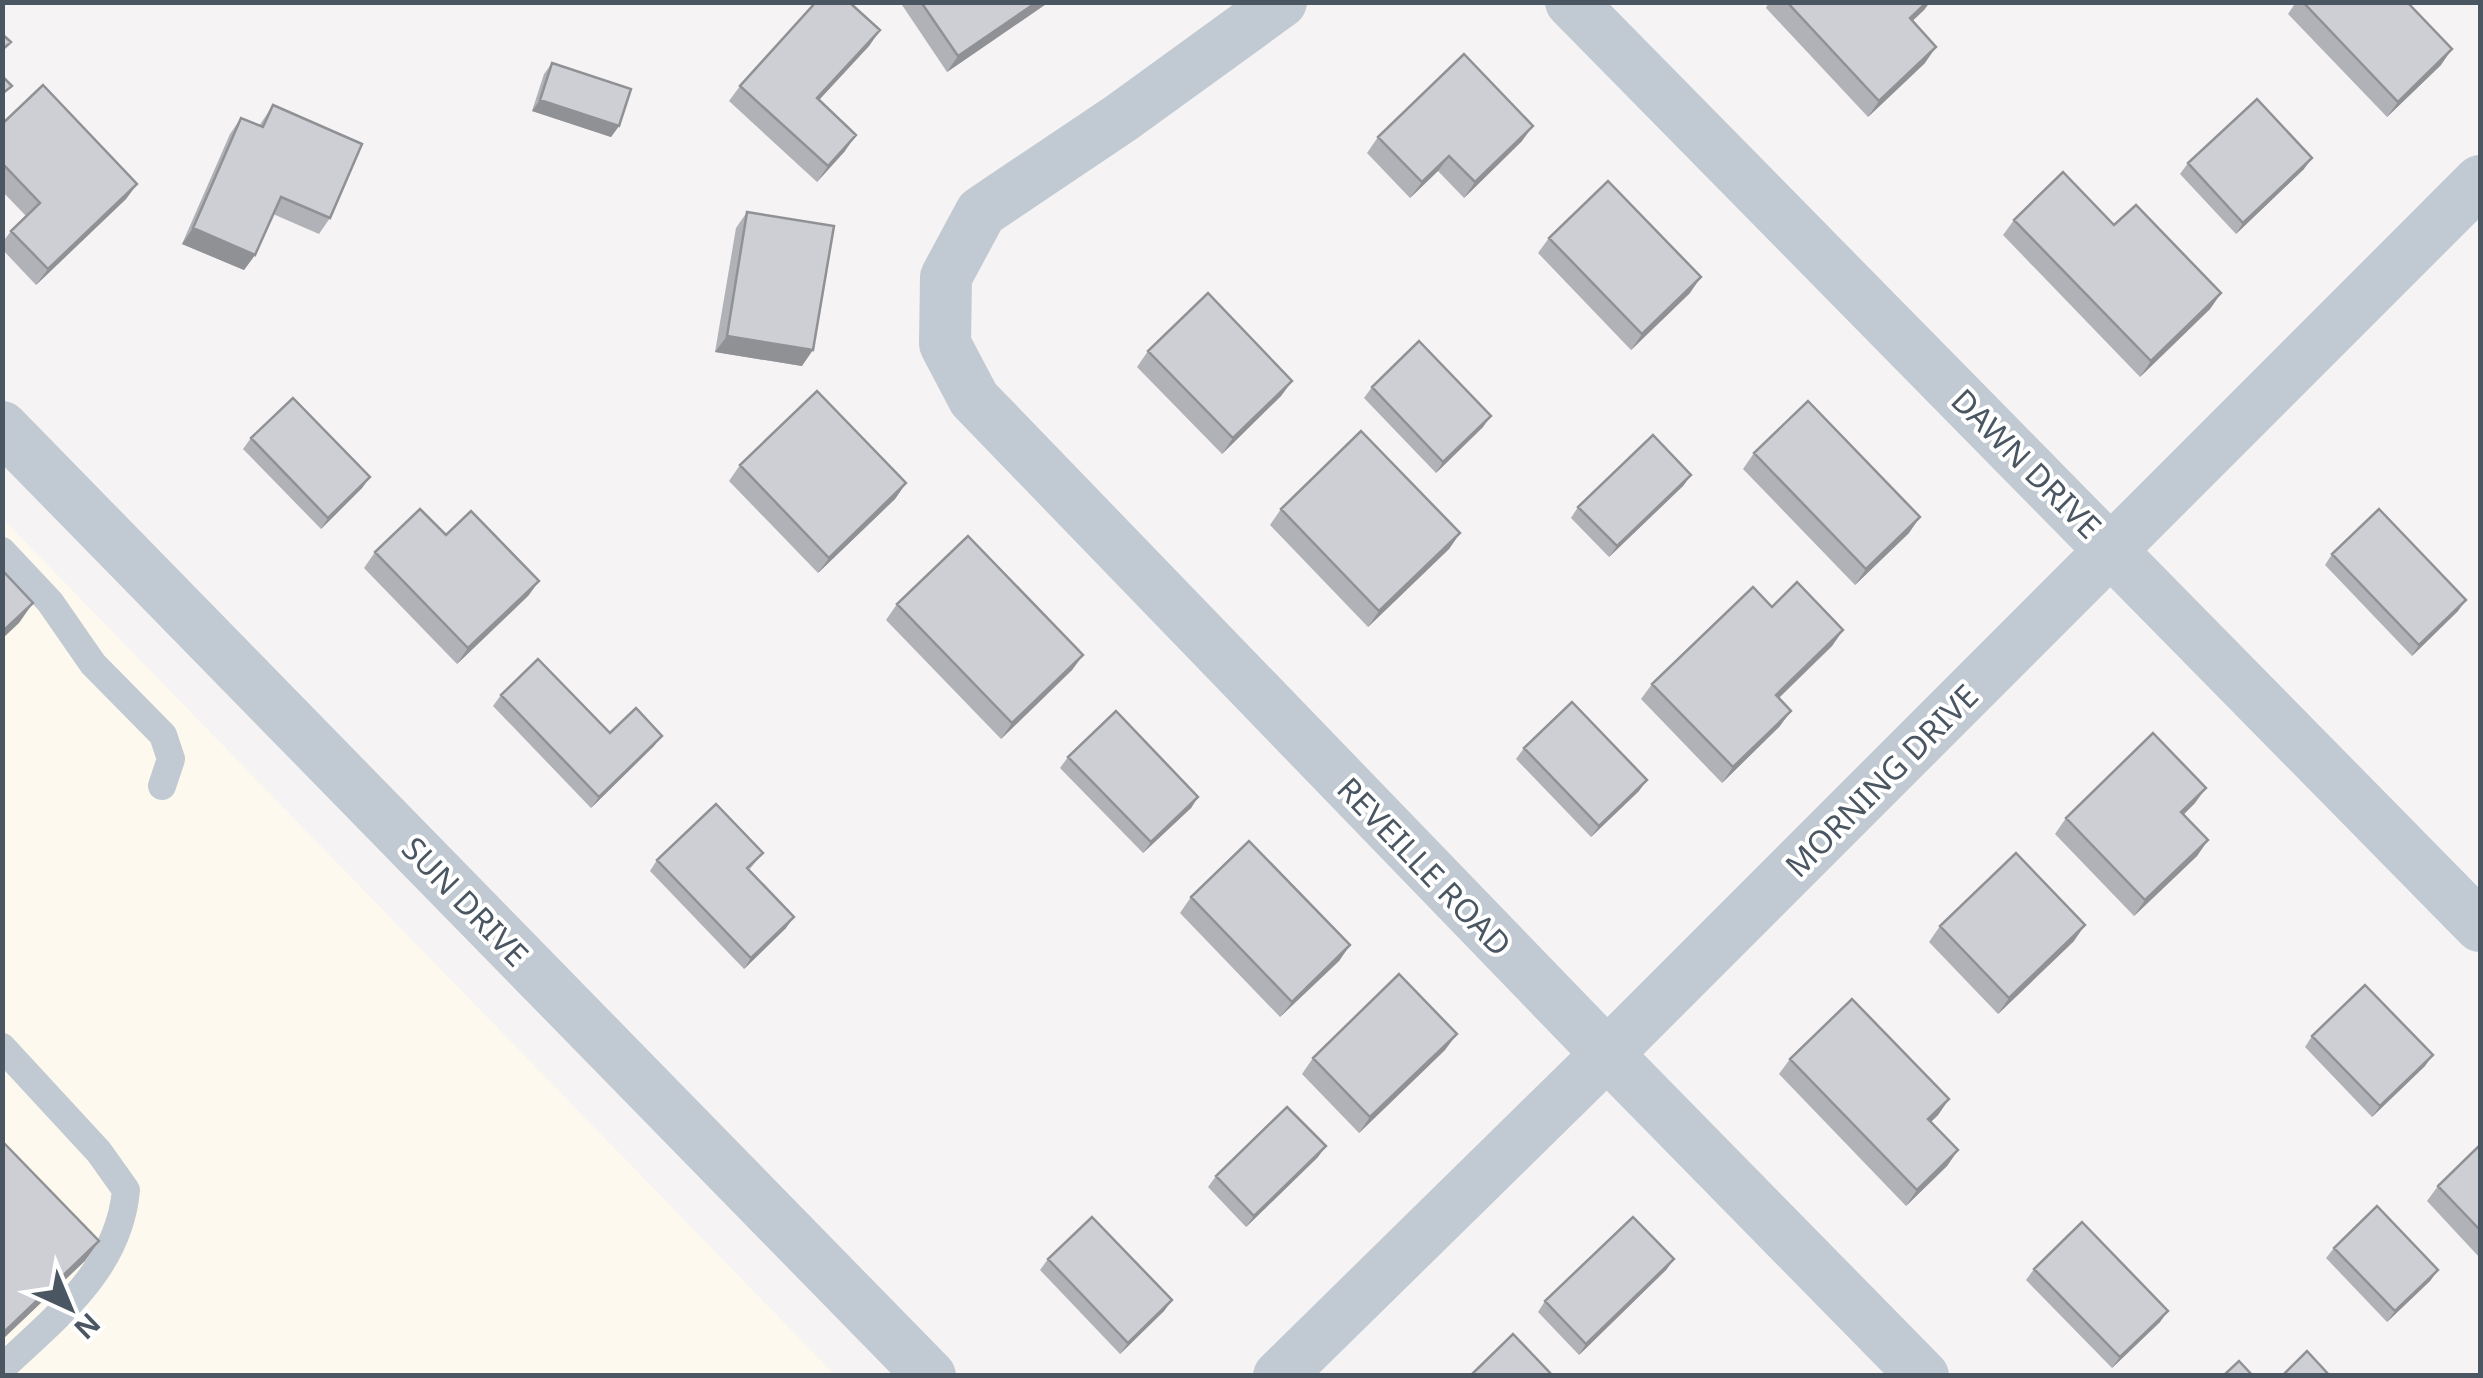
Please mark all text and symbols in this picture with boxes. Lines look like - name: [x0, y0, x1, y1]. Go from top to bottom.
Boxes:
- street label: DAWN DRIVE: [1943, 379, 2111, 547]
- street label: MORNING DRIVE: [1775, 674, 1987, 886]
- street label: REVEILLE ROAD: [1329, 767, 1521, 965]
- street label: SUN DRIVE: [393, 827, 539, 975]
- north arrow: [20, 1258, 120, 1358]
- text: N: [67, 1305, 109, 1348]

